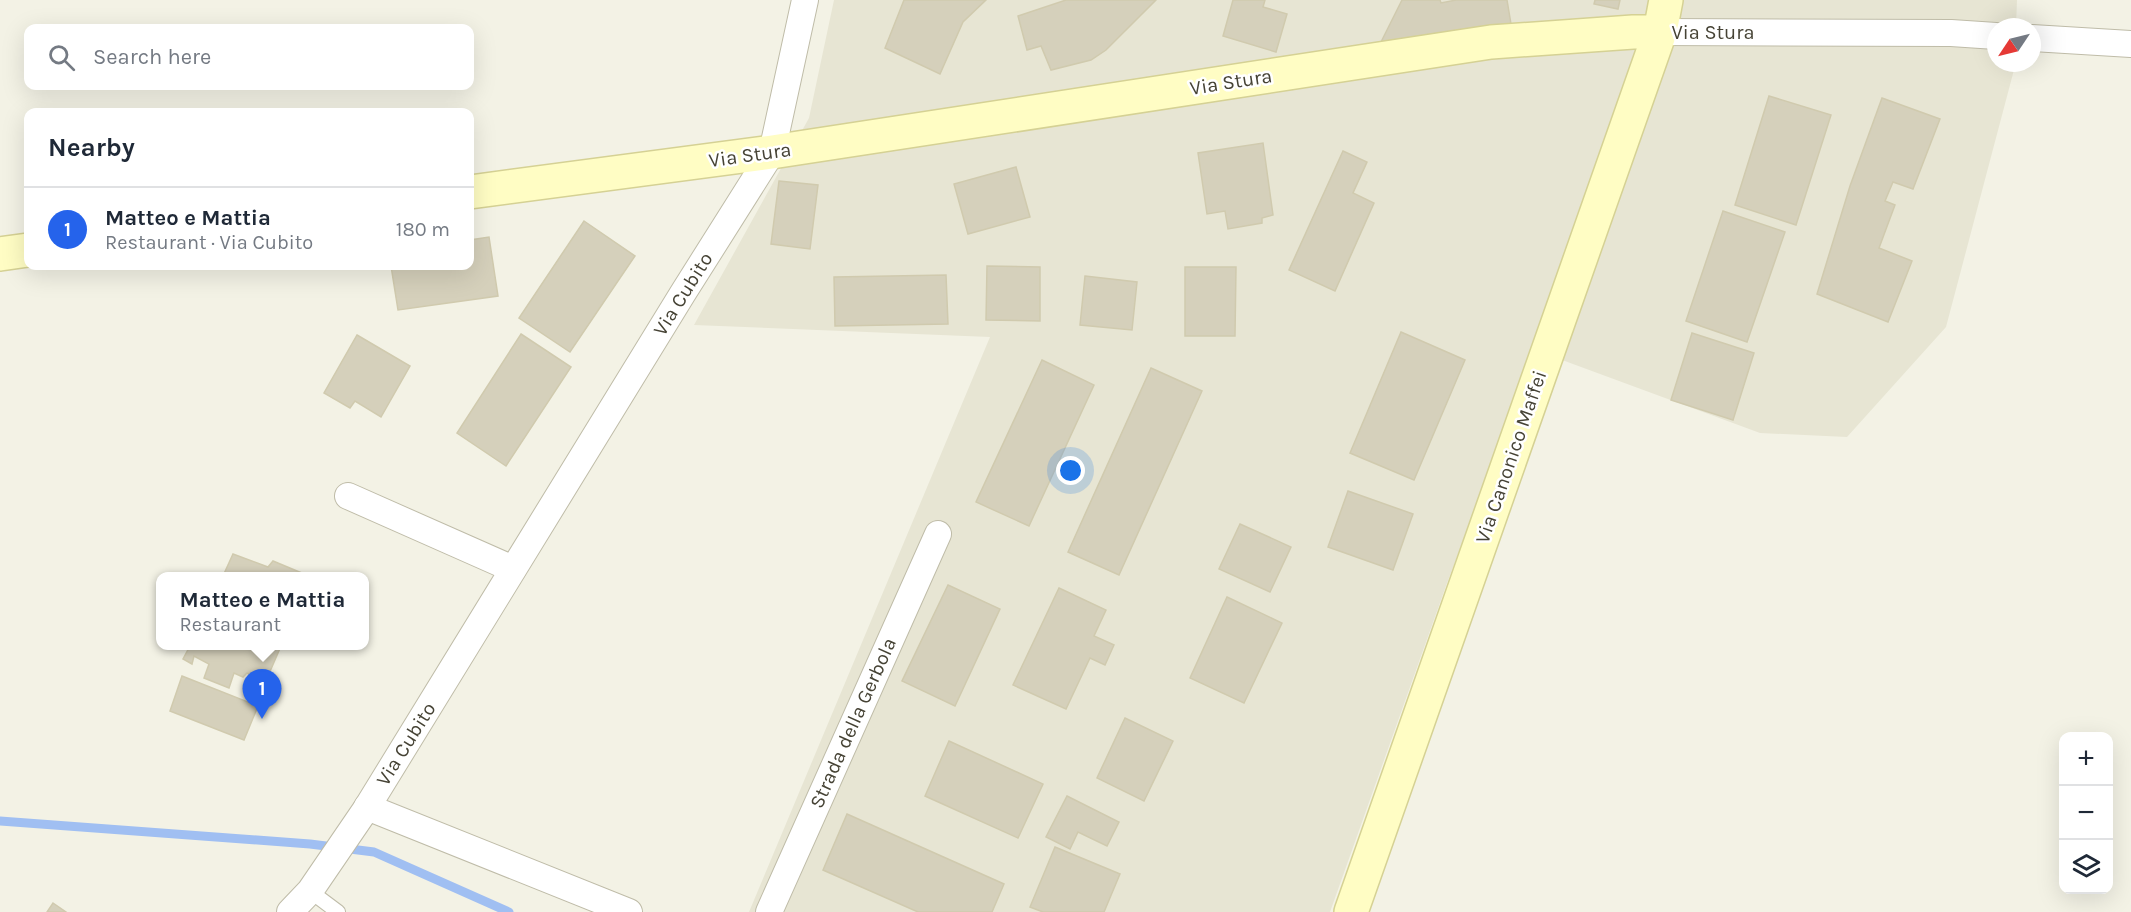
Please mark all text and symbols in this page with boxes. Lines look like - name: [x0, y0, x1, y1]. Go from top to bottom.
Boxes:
- north arrow: [1987, 18, 2041, 72]
- street label: Via Stura: [1672, 21, 1754, 44]
- search box: [24, 24, 474, 90]
- icon: search: [45, 41, 78, 74]
- text: Search here: [93, 44, 211, 70]
- street label: Via Stura: [1188, 64, 1274, 100]
- text: Nearby: [48, 132, 135, 163]
- street label: Via Stura: [707, 138, 793, 172]
- text: Matteo e Mattia: [105, 205, 271, 231]
- text: 1: [64, 218, 71, 241]
- text: 180 m: [396, 218, 450, 241]
- text: Restaurant · Via Cubito: [105, 231, 313, 254]
- street label: Via Cubito: [648, 248, 718, 340]
- street label: Via Canonico Maffei: [1471, 368, 1551, 546]
- your location: [1056, 456, 1085, 485]
- popup: [156, 572, 369, 650]
- text: Matteo e Mattia: [180, 587, 345, 613]
- text: Restaurant: [180, 613, 281, 636]
- street label: Strada della Gerbola: [805, 634, 901, 812]
- pin: 1: [242, 670, 282, 719]
- street label: Via Cubito: [371, 698, 441, 790]
- map controls: [2059, 732, 2113, 894]
- button: +: [2059, 732, 2113, 786]
- button: −: [2059, 786, 2113, 840]
- button: layers: [2059, 840, 2113, 894]

